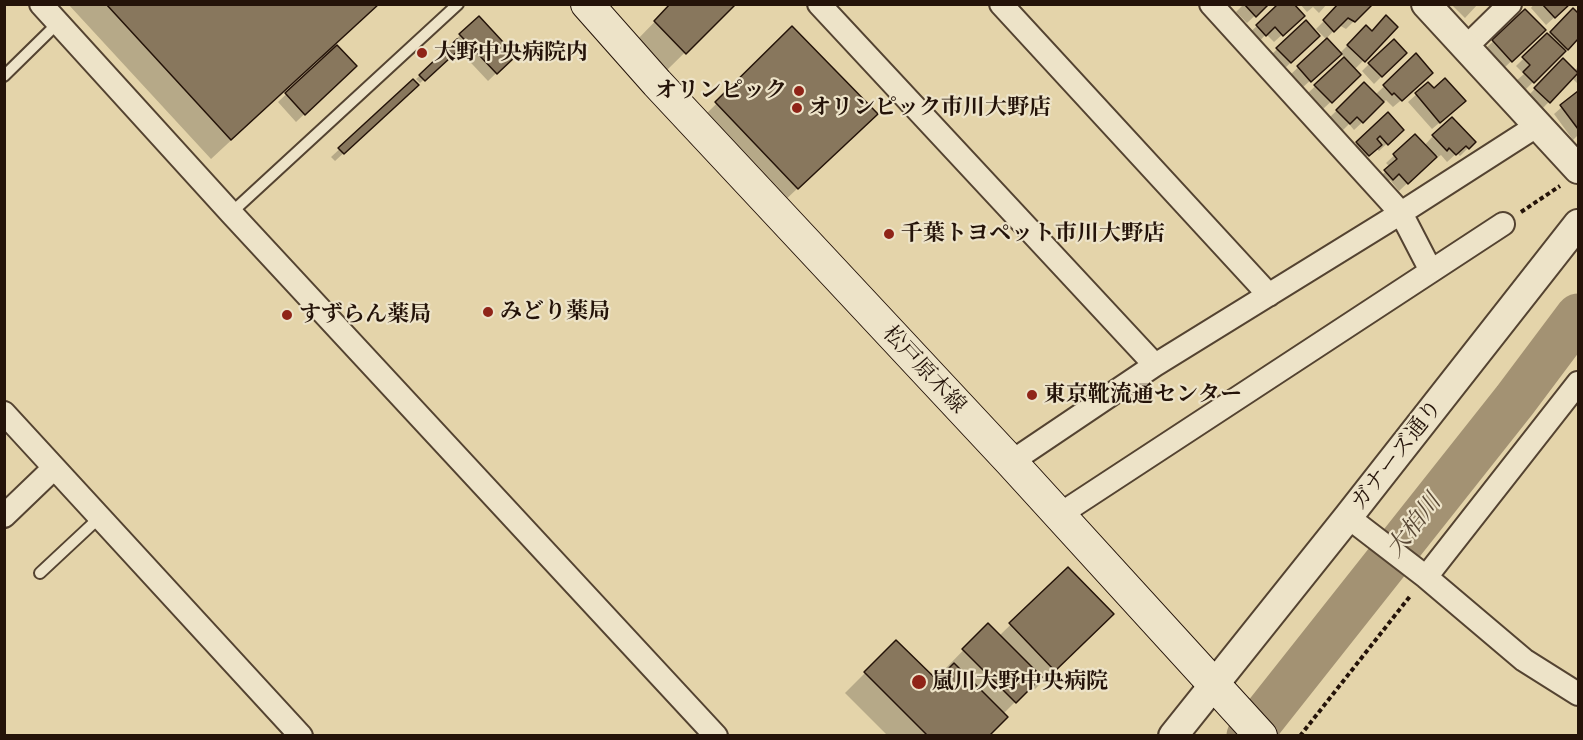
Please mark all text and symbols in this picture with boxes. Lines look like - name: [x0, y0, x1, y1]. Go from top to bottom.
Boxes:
- place label: 大野中央病院内: [434, 40, 588, 66]
- marker: 大野中央病院内: [415, 46, 429, 60]
- place label: オリンピック: [655, 78, 787, 104]
- marker: オリンピック: [792, 84, 806, 98]
- place label: オリンピック市川大野店: [809, 95, 1051, 121]
- marker: オリンピック市川大野店: [790, 101, 804, 115]
- place label: 千葉トヨペット市川大野店: [901, 221, 1165, 247]
- marker: 千葉トヨペット市川大野店: [882, 227, 896, 241]
- place label: みどり薬局: [500, 299, 610, 325]
- place label: すずらん薬局: [299, 302, 431, 328]
- marker: みどり薬局: [481, 305, 495, 319]
- marker: すずらん薬局: [280, 308, 294, 322]
- street label: 松戸原木線: [877, 321, 971, 419]
- place label: 東京靴流通センター: [1044, 382, 1242, 408]
- marker: 東京靴流通センター: [1025, 388, 1039, 402]
- street label: ガナーズ通り: [1346, 395, 1448, 515]
- water label: 大柏川: [1380, 489, 1448, 563]
- place label: 嵐川大野中央病院: [932, 669, 1108, 695]
- marker: 嵐川大野中央病院: [910, 673, 928, 691]

